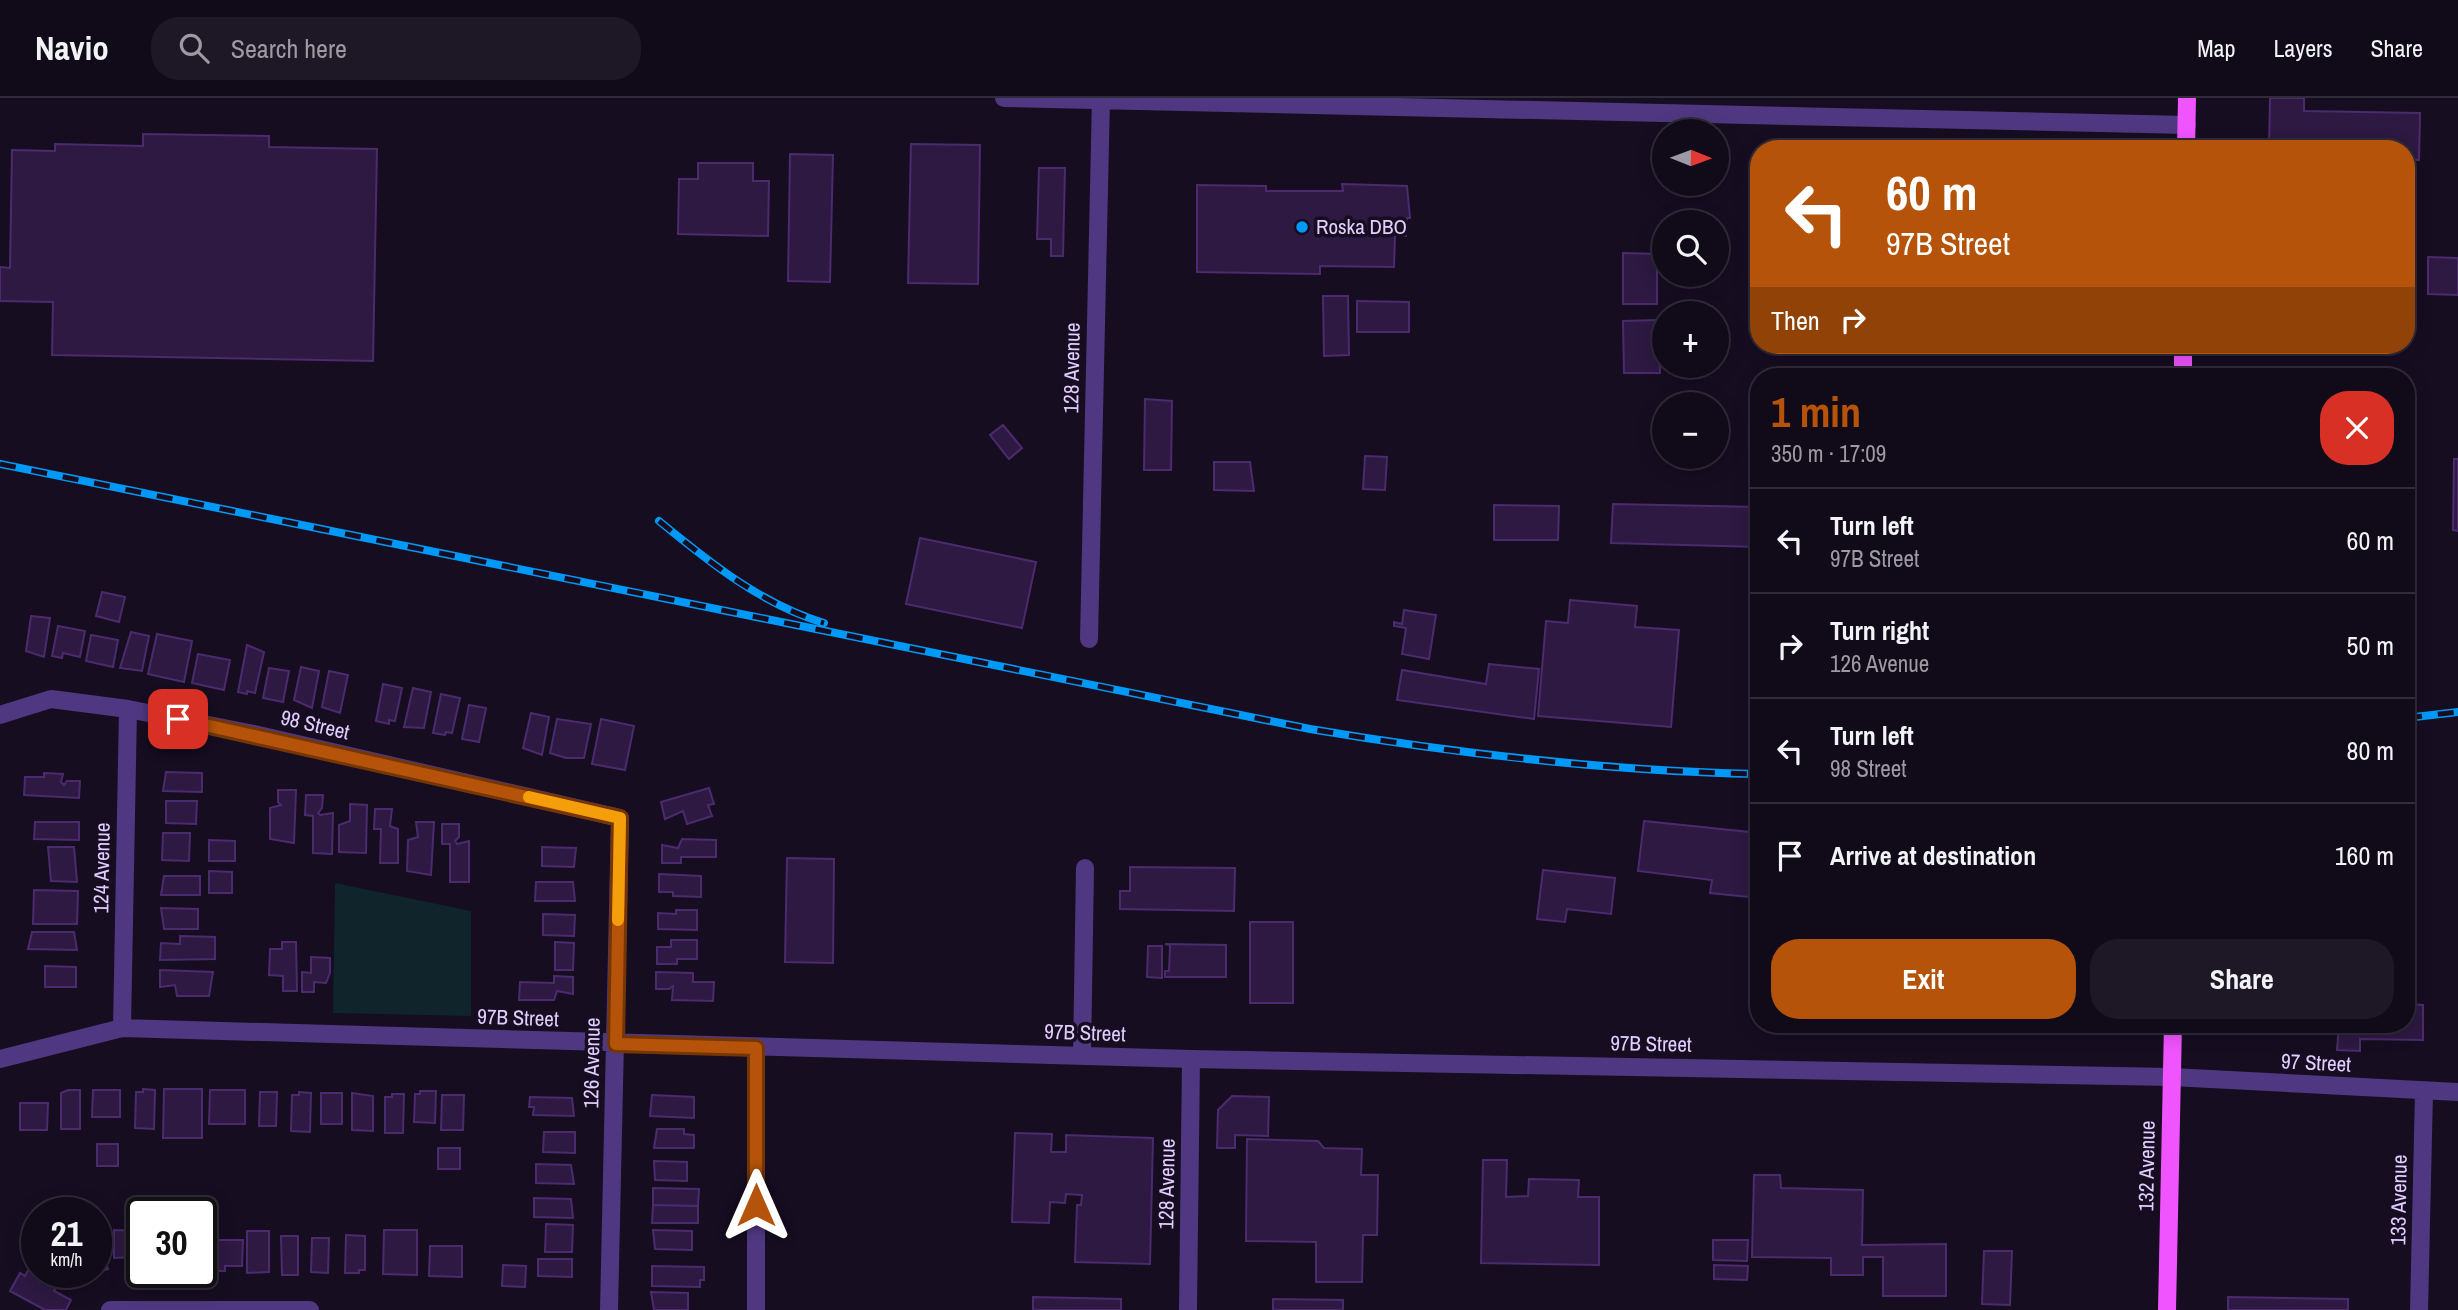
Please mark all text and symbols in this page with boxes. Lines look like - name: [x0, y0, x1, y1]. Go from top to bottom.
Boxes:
- search box: [151, 17, 641, 80]
- text: Navio: [35, 26, 109, 70]
- icon: search: [175, 29, 213, 67]
- text: Search here: [231, 31, 347, 66]
- text: Map: [2197, 32, 2235, 64]
- text: Layers: [2273, 32, 2332, 64]
- text: Share: [2370, 32, 2423, 64]
- north arrow: [1652, 119, 1729, 196]
- map controls: [1652, 119, 1729, 469]
- text: 60 m: [1886, 159, 1978, 225]
- icon: left: [1771, 168, 1862, 259]
- button: search: [1652, 210, 1729, 287]
- place label: Roska DBO: [1316, 212, 1407, 241]
- marker: Roska DBO: [1294, 219, 1310, 235]
- text: 97B Street: [1886, 222, 2010, 265]
- button: +: [1652, 301, 1729, 378]
- icon: right: [1834, 301, 1872, 339]
- text: Then: [1771, 303, 1820, 338]
- street label: 128 Avenue: [1056, 322, 1087, 414]
- text: 1 min: [1771, 384, 1861, 440]
- button: close: [2320, 391, 2394, 465]
- button: −: [1652, 392, 1729, 469]
- text: 350 m · 17:09: [1771, 438, 1886, 469]
- text: Turn left: [1830, 508, 1914, 543]
- icon: left: [1771, 522, 1809, 560]
- text: 60 m: [2347, 523, 2394, 558]
- text: 97B Street: [1830, 543, 1919, 574]
- text: Turn right: [1830, 613, 1929, 648]
- icon: right: [1771, 627, 1809, 665]
- text: 50 m: [2347, 628, 2394, 663]
- text: 126 Avenue: [1830, 648, 1929, 679]
- pin: [148, 689, 208, 749]
- icon: arrive: [159, 700, 197, 738]
- street label: 98 Street: [278, 703, 353, 747]
- text: Turn left: [1830, 718, 1914, 753]
- icon: left: [1771, 732, 1809, 770]
- text: 80 m: [2347, 733, 2394, 768]
- text: 98 Street: [1830, 753, 1907, 784]
- street label: 124 Avenue: [86, 822, 117, 914]
- icon: arrive: [1771, 837, 1809, 875]
- text: Arrive at destination: [1830, 838, 2036, 873]
- text: 160 m: [2335, 838, 2394, 873]
- button: Exit: [1771, 939, 2076, 1019]
- button: Share: [2090, 939, 2394, 1019]
- street label: 97B Street: [477, 1002, 559, 1033]
- street label: 126 Avenue: [576, 1017, 607, 1109]
- street label: 97B Street: [1044, 1017, 1126, 1048]
- street label: 97B Street: [1610, 1028, 1692, 1059]
- street label: 97 Street: [2280, 1046, 2352, 1079]
- street label: 132 Avenue: [2131, 1120, 2162, 1212]
- street label: 128 Avenue: [1151, 1138, 1182, 1230]
- street label: 133 Avenue: [2383, 1154, 2414, 1246]
- position arrow: [719, 1168, 793, 1242]
- speed limit sign: 30: [126, 1197, 217, 1288]
- text: 21: [51, 1210, 82, 1257]
- text: km/h: [51, 1247, 83, 1272]

